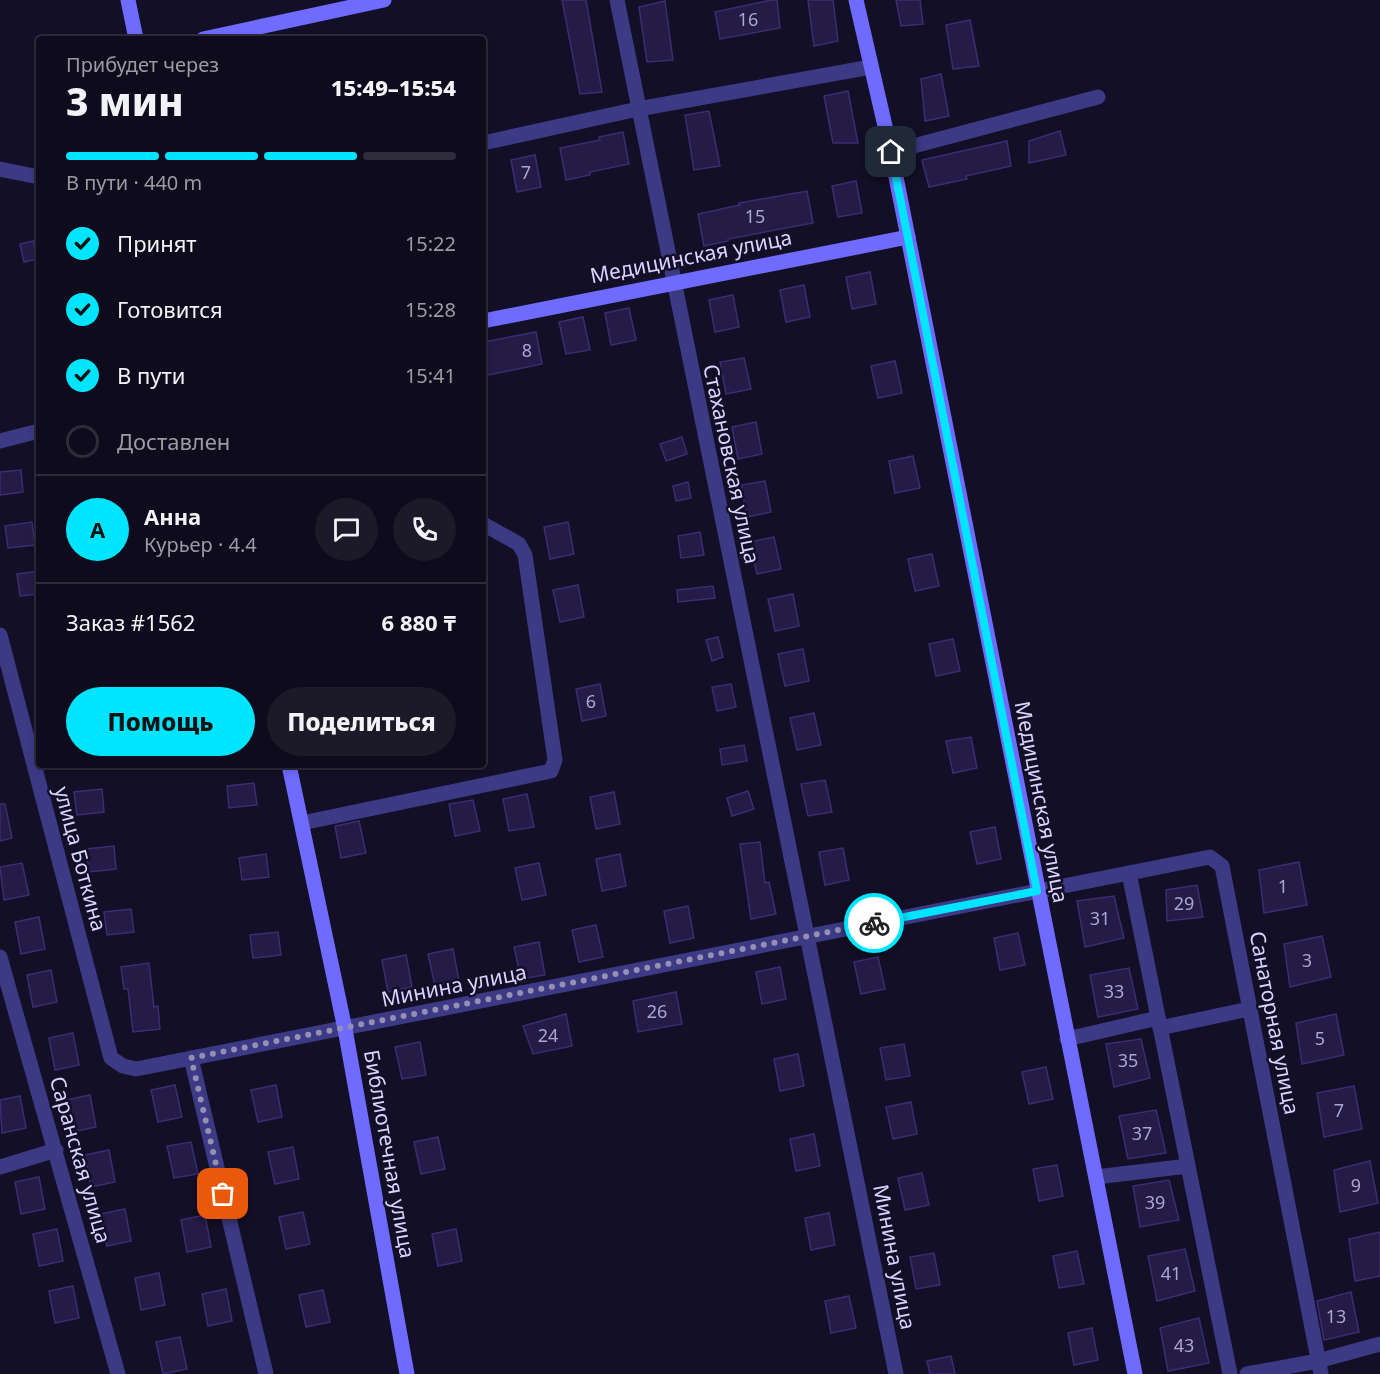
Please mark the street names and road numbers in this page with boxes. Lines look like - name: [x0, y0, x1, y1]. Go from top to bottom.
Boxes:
- street label: Медицинская улица: [588, 223, 794, 289]
- street label: Стахановская улица: [697, 361, 767, 566]
- street label: Медицинская улица: [1009, 699, 1075, 905]
- street label: улица Боткина: [48, 783, 114, 934]
- street label: Санаторная улица: [1243, 929, 1306, 1117]
- street label: Минина улица: [379, 957, 529, 1013]
- street label: Библиотечная улица: [358, 1047, 422, 1260]
- street label: Саранская улица: [44, 1073, 118, 1246]
- street label: Минина улица: [867, 1182, 923, 1332]

